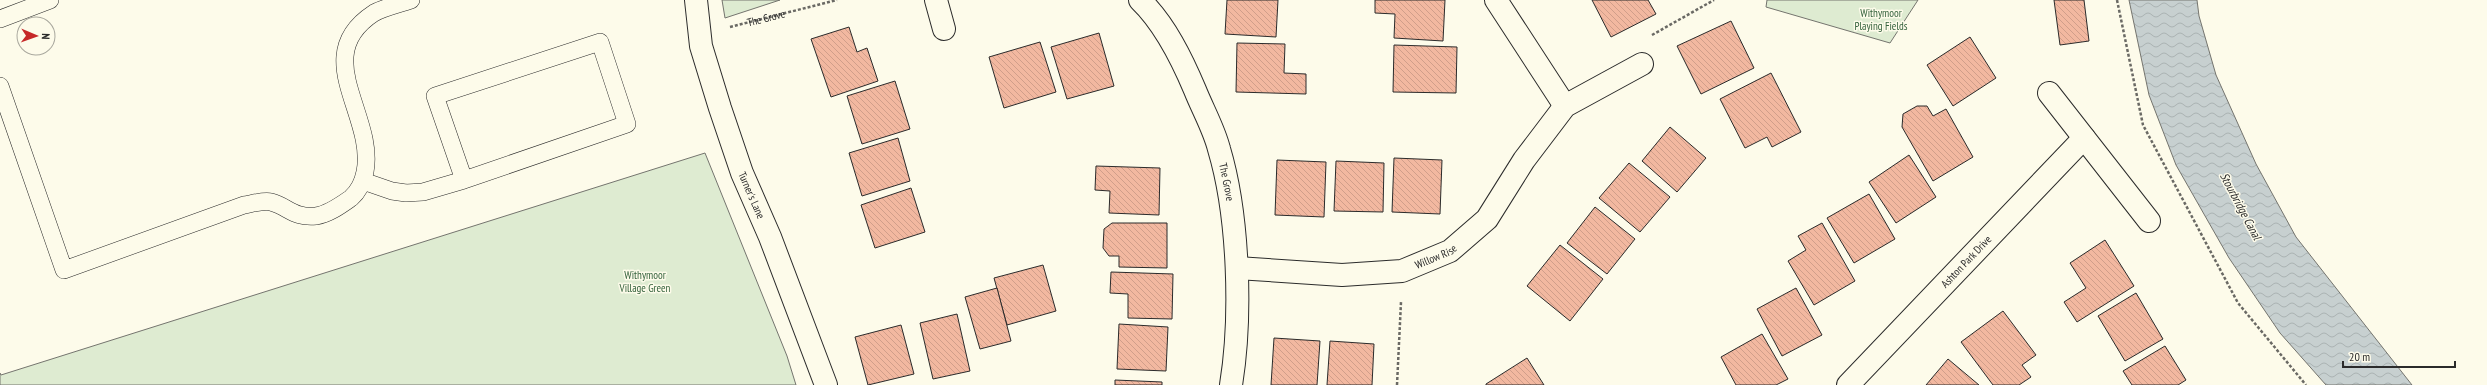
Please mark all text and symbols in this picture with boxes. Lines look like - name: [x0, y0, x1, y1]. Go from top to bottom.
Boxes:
- street label: The Grove: [745, 6, 787, 29]
- park label: Withymoor Playing Fields: [1855, 6, 1908, 33]
- north arrow: [16, 16, 56, 56]
- text: N: [39, 33, 53, 40]
- street label: The Grove: [1216, 161, 1237, 203]
- street label: Turner's Lane: [735, 170, 768, 221]
- water label: Stourbridge Canal: [2217, 170, 2266, 243]
- street label: Ashton Park Drive: [1938, 232, 1995, 290]
- street label: Willow Rise: [1413, 241, 1460, 272]
- park label: Withymoor Village Green: [619, 268, 671, 295]
- scale bar: [2343, 343, 2455, 369]
- text: 20 m: [2349, 349, 2370, 364]

